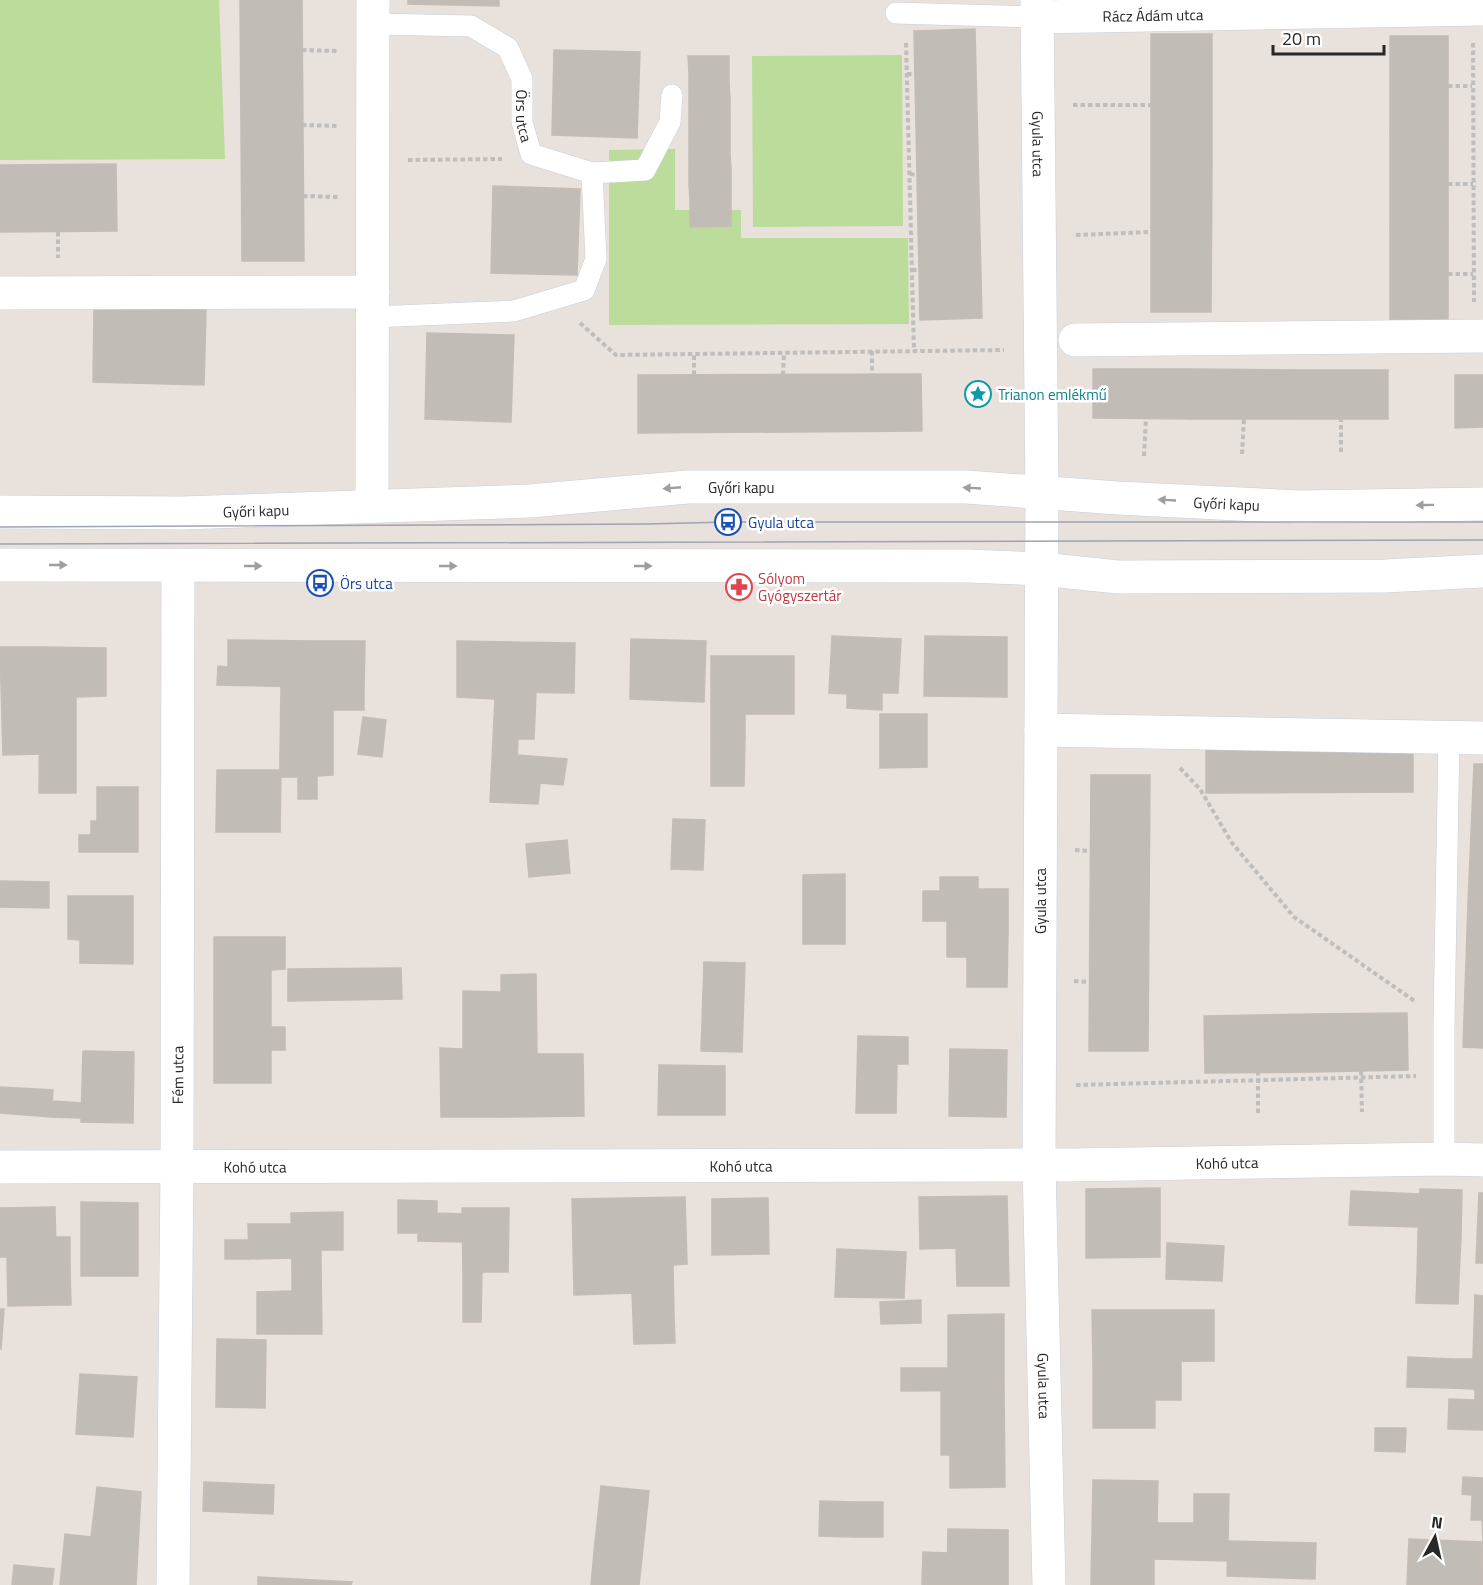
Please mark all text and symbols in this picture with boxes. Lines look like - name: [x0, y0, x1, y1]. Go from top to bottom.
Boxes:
- street label: Rácz Ádám utca: [1102, 3, 1204, 27]
- scale bar: [1273, 18, 1384, 56]
- text: 20 m: [1282, 25, 1321, 52]
- street label: Örs utca: [511, 90, 539, 145]
- street label: Gyula utca: [1027, 111, 1050, 178]
- place icon: Trianon emlékmű: [963, 379, 993, 409]
- place label: Trianon emlékmű: [998, 383, 1107, 406]
- street label: Győri kapu: [708, 476, 774, 499]
- one-way arrow: [663, 483, 682, 493]
- one-way arrow: [963, 483, 982, 493]
- street label: Győri kapu: [1193, 490, 1260, 517]
- one-way arrow: [1157, 496, 1176, 505]
- street label: Győri kapu: [222, 498, 290, 523]
- one-way arrow: [1415, 500, 1434, 510]
- bus stop icon: Gyula utca: [713, 507, 743, 537]
- place label: Gyula utca: [748, 511, 814, 534]
- one-way arrow: [49, 560, 68, 570]
- one-way arrow: [244, 561, 263, 571]
- one-way arrow: [439, 561, 458, 571]
- one-way arrow: [634, 561, 653, 571]
- place label: Sólyom Gyógyszertár: [758, 567, 842, 607]
- bus stop icon: Örs utca: [305, 568, 335, 598]
- place label: Örs utca: [340, 572, 393, 595]
- pharmacy icon: Sólyom Gyógyszertár: [724, 572, 754, 602]
- street label: Gyula utca: [1029, 868, 1052, 934]
- street label: Fém utca: [166, 1045, 189, 1104]
- street label: Kohó utca: [1195, 1150, 1259, 1174]
- street label: Kohó utca: [710, 1154, 773, 1177]
- street label: Kohó utca: [224, 1155, 287, 1178]
- street label: Gyula utca: [1032, 1353, 1057, 1420]
- north arrow: [1405, 1507, 1465, 1567]
- text: N: [1430, 1509, 1444, 1535]

